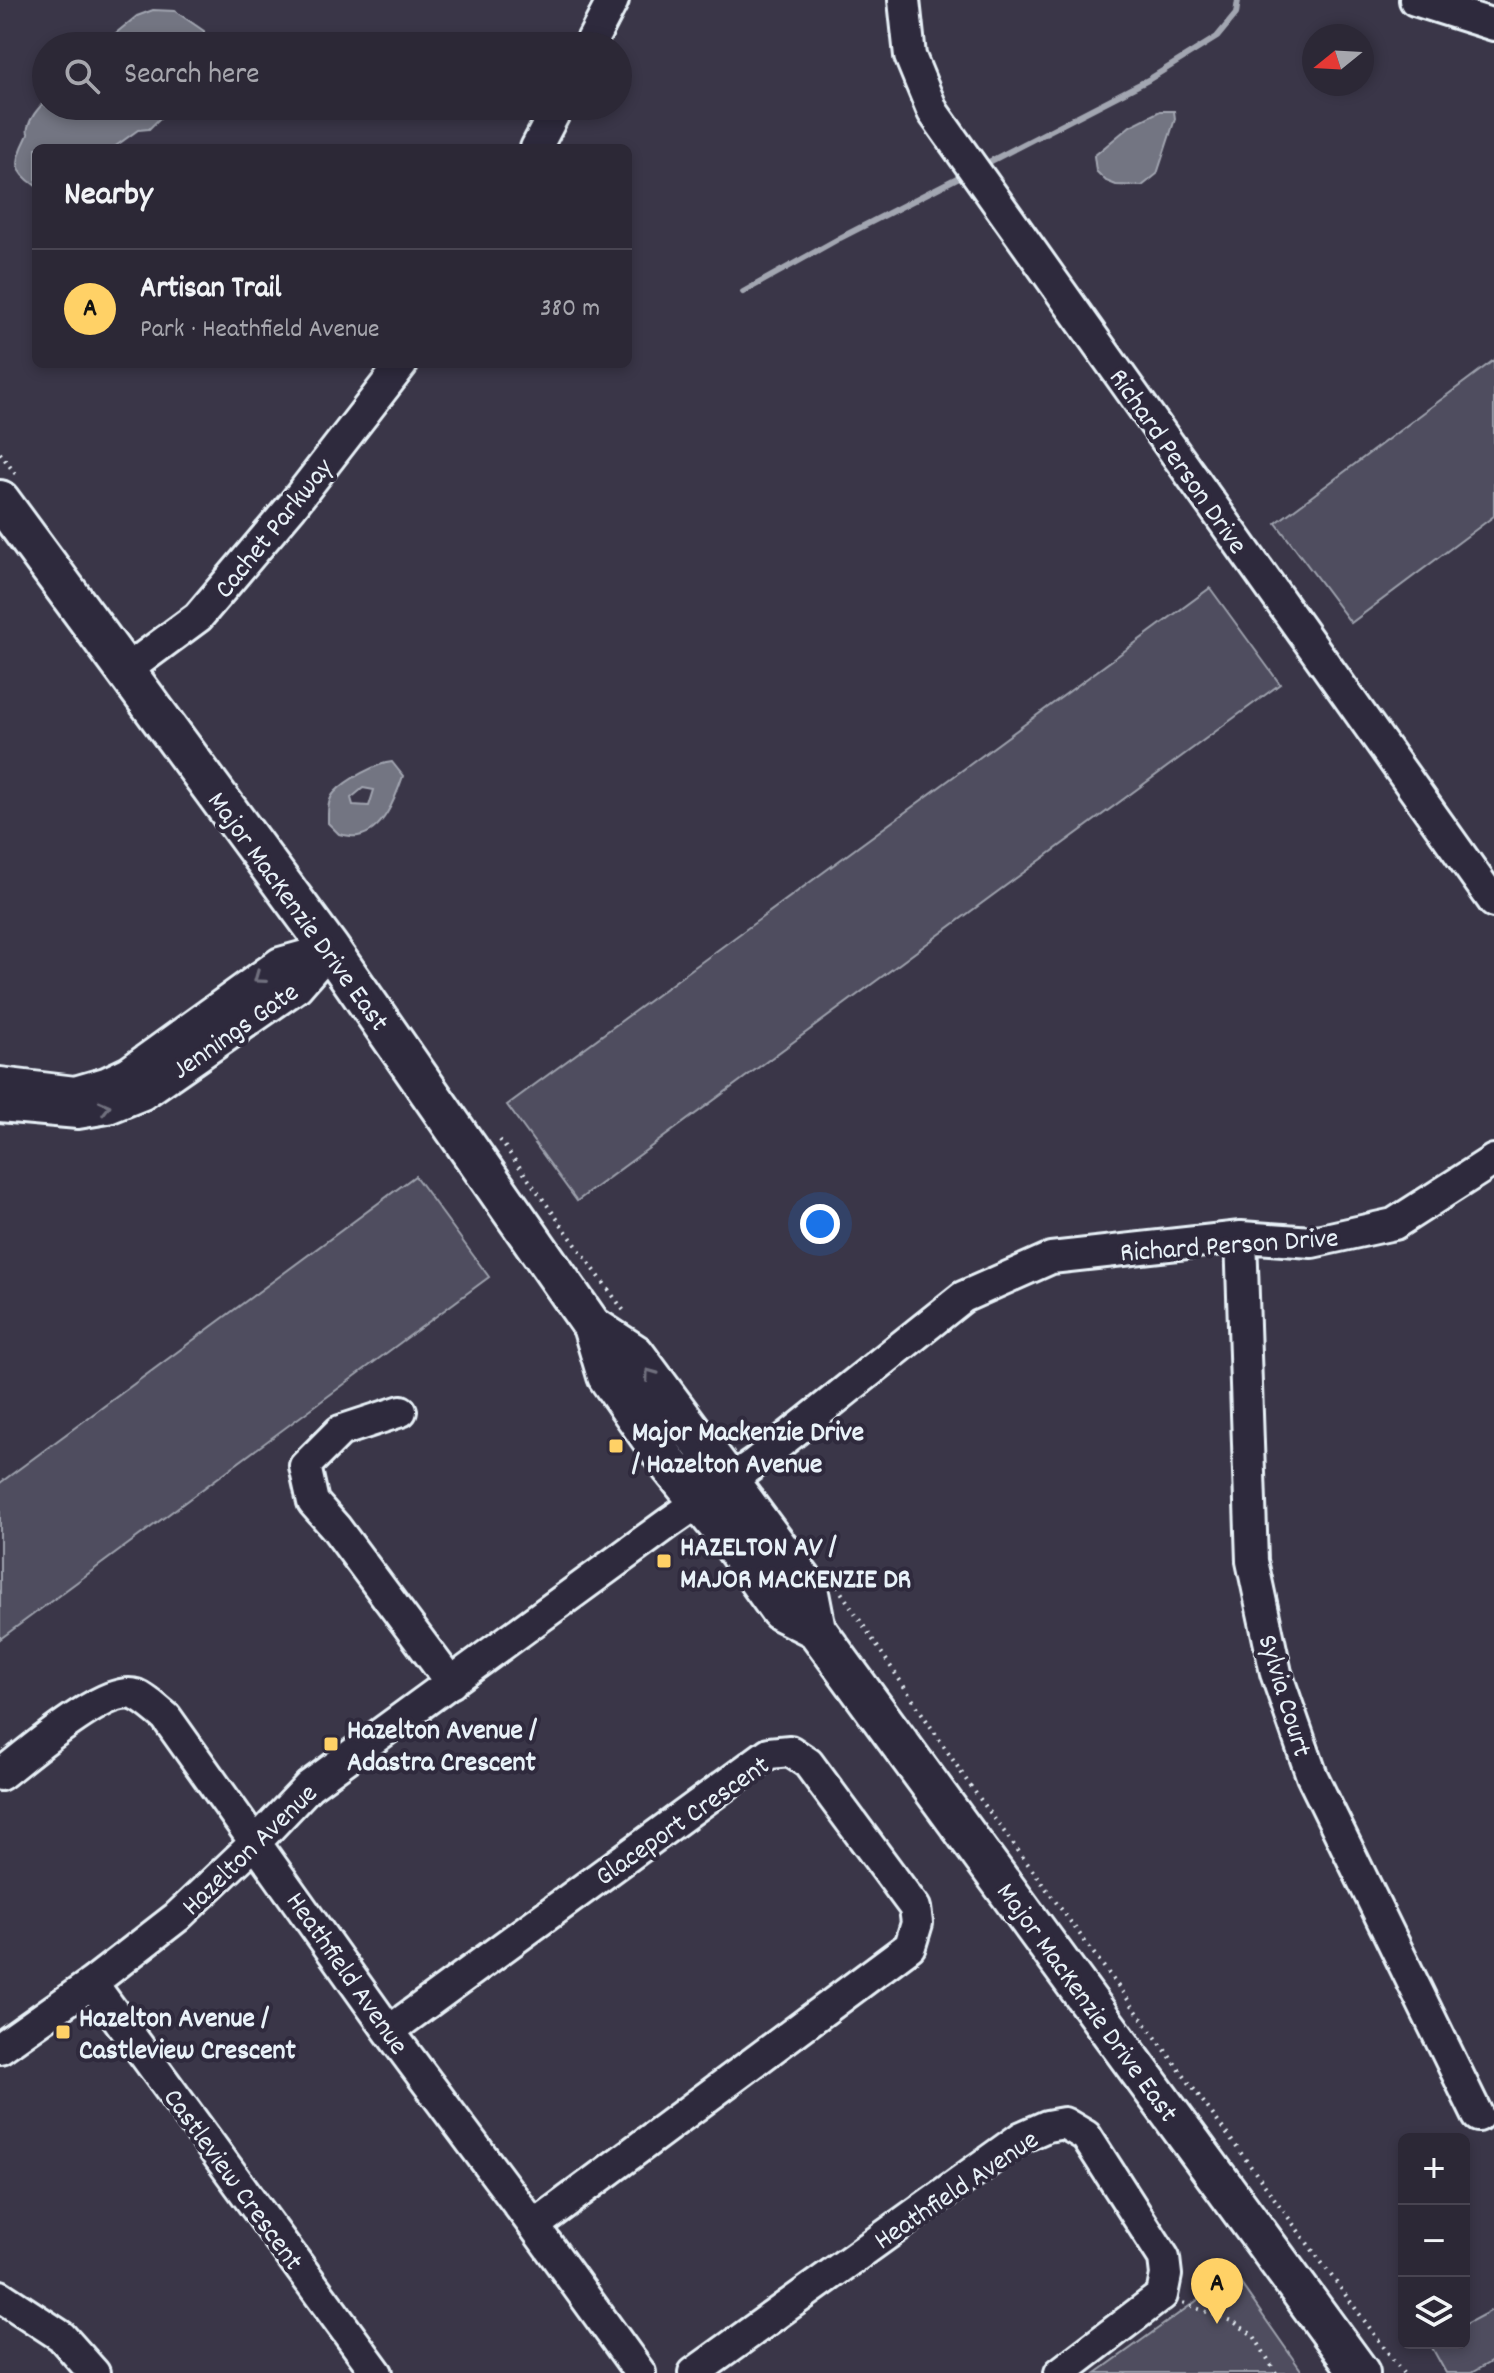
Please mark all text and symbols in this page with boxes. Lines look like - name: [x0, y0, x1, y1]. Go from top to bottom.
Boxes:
- north arrow: [1302, 24, 1374, 96]
- search box: [32, 32, 632, 120]
- icon: search: [60, 54, 104, 98]
- text: Search here: [124, 55, 260, 98]
- text: Nearby: [64, 172, 153, 221]
- text: Artisan Trail: [140, 269, 281, 312]
- text: A: [83, 291, 97, 328]
- text: 380 m: [540, 291, 600, 328]
- text: Park · Heathfield Avenue: [140, 312, 380, 349]
- street label: Richard Person Drive: [1097, 362, 1255, 564]
- street label: Cachet Parkway: [207, 451, 345, 609]
- street label: Major MacKenzie Drive East: [195, 785, 397, 1041]
- one-way arrow: [253, 969, 267, 983]
- street label: Jennings Gate: [165, 975, 308, 1092]
- one-way arrow: [98, 1100, 111, 1117]
- your location: [800, 1204, 840, 1244]
- street label: Richard Person Drive: [1119, 1220, 1340, 1276]
- one-way arrow: [645, 1368, 659, 1383]
- place label: Major Mackenzie Drive / Hazelton Avenue: [631, 1415, 864, 1487]
- marker: Major Mackenzie Drive / Hazelton Avenue: [607, 1437, 625, 1455]
- place label: HAZELTON AV / MAJOR MACKENZIE DR: [680, 1530, 911, 1602]
- marker: HAZELTON AV / MAJOR MACKENZIE DR: [655, 1552, 673, 1570]
- street label: Sylvia Court: [1245, 1630, 1320, 1762]
- place label: Hazelton Avenue / Adastra Crescent: [347, 1713, 537, 1785]
- marker: Hazelton Avenue / Adastra Crescent: [322, 1735, 340, 1753]
- street label: Glaceport Crescent: [588, 1748, 779, 1898]
- street label: Hazelton Avenue: [174, 1776, 329, 1927]
- street label: Major MacKenzie Drive East: [984, 1876, 1186, 2132]
- street label: Heathfield Avenue: [274, 1885, 416, 2065]
- place label: Hazelton Avenue / Castleview Crescent: [79, 2001, 296, 2073]
- marker: Hazelton Avenue / Castleview Crescent: [54, 2023, 72, 2041]
- street label: Castleview Crescent: [151, 2081, 311, 2280]
- street label: Heathfield Avenue: [867, 2122, 1048, 2262]
- map controls: [1398, 2133, 1470, 2349]
- button: +: [1398, 2133, 1470, 2205]
- button: −: [1398, 2205, 1470, 2277]
- pin: A: [1191, 2258, 1243, 2324]
- button: layers: [1398, 2277, 1470, 2349]

